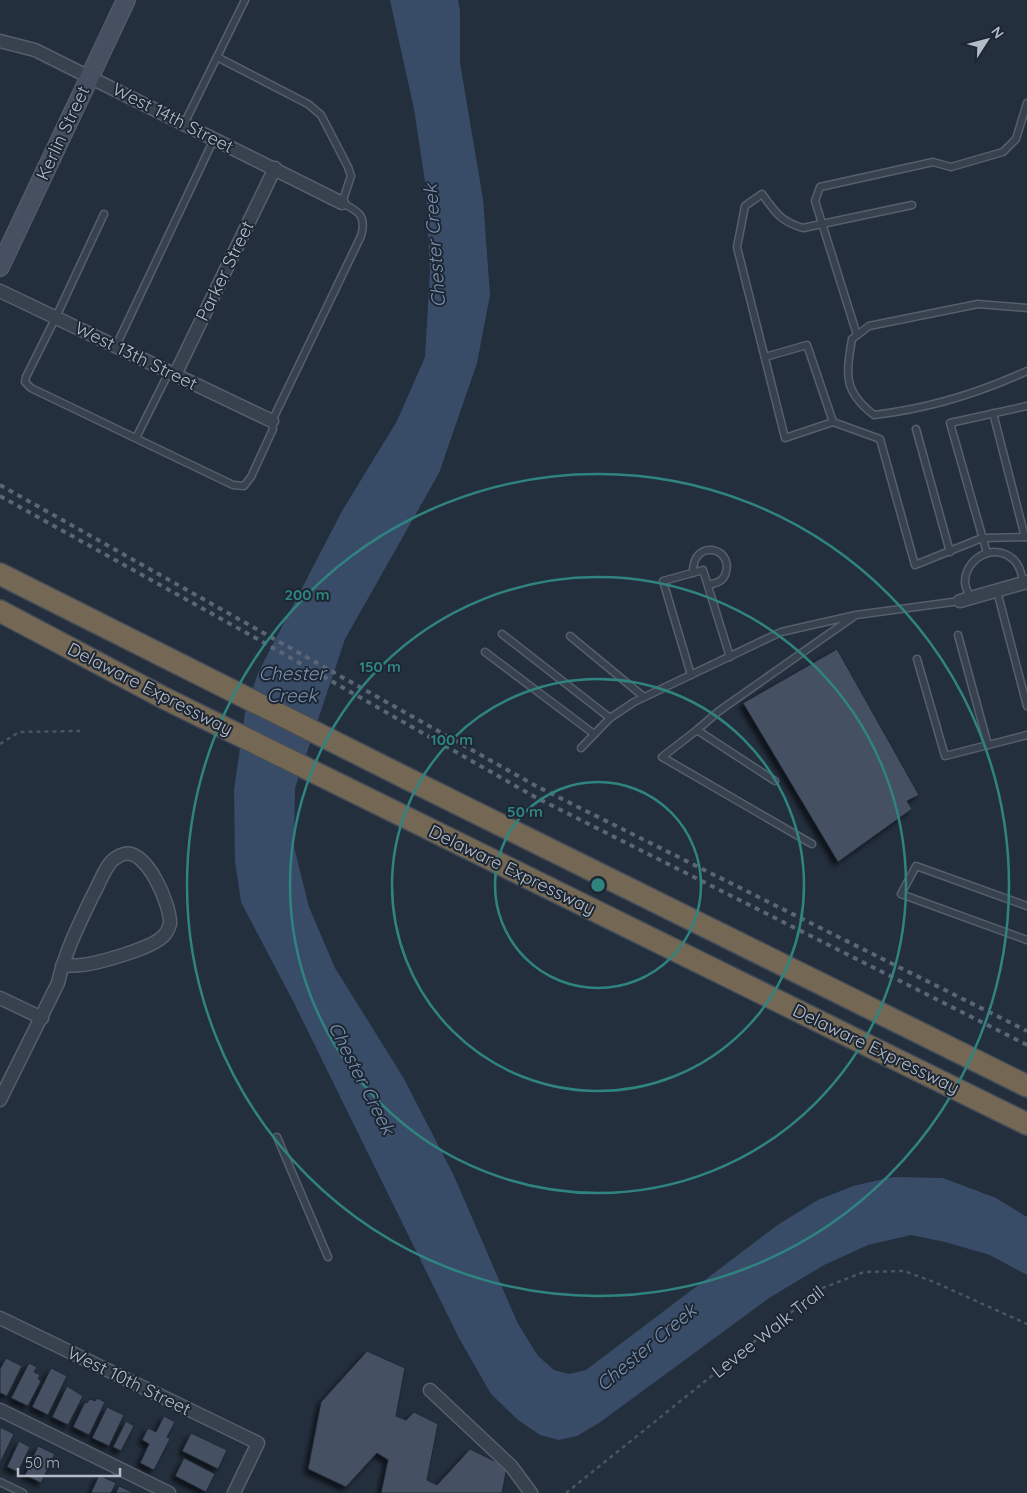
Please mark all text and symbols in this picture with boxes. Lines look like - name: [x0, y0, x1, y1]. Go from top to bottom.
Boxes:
- north arrow: [962, 15, 1012, 65]
- text: N: [987, 23, 1008, 42]
- street label: West 14th Street: [109, 77, 238, 158]
- street label: Kerlin Street: [31, 82, 94, 184]
- water label: Chester Creek: [418, 182, 450, 308]
- street label: Parker Street: [190, 217, 259, 325]
- street label: West 13th Street: [71, 316, 201, 395]
- text: 200 m: [285, 585, 330, 604]
- street label: Delaware Expressway: [64, 637, 237, 740]
- text: 150 m: [359, 657, 401, 676]
- water label: Chester Creek: [258, 661, 328, 707]
- text: 100 m: [431, 730, 473, 749]
- text: 50 m: [507, 802, 543, 821]
- street label: Delaware Expressway: [425, 819, 599, 920]
- centre of rings: [589, 876, 607, 894]
- street label: Delaware Expressway: [789, 998, 963, 1099]
- water label: Chester Creek: [323, 1018, 402, 1140]
- street label: Levee Walk Trail: [707, 1281, 829, 1383]
- water label: Chester Creek: [591, 1297, 702, 1396]
- street label: West 10th Street: [64, 1341, 195, 1420]
- scale bar: [18, 1446, 120, 1478]
- text: 50 m: [25, 1453, 60, 1472]

